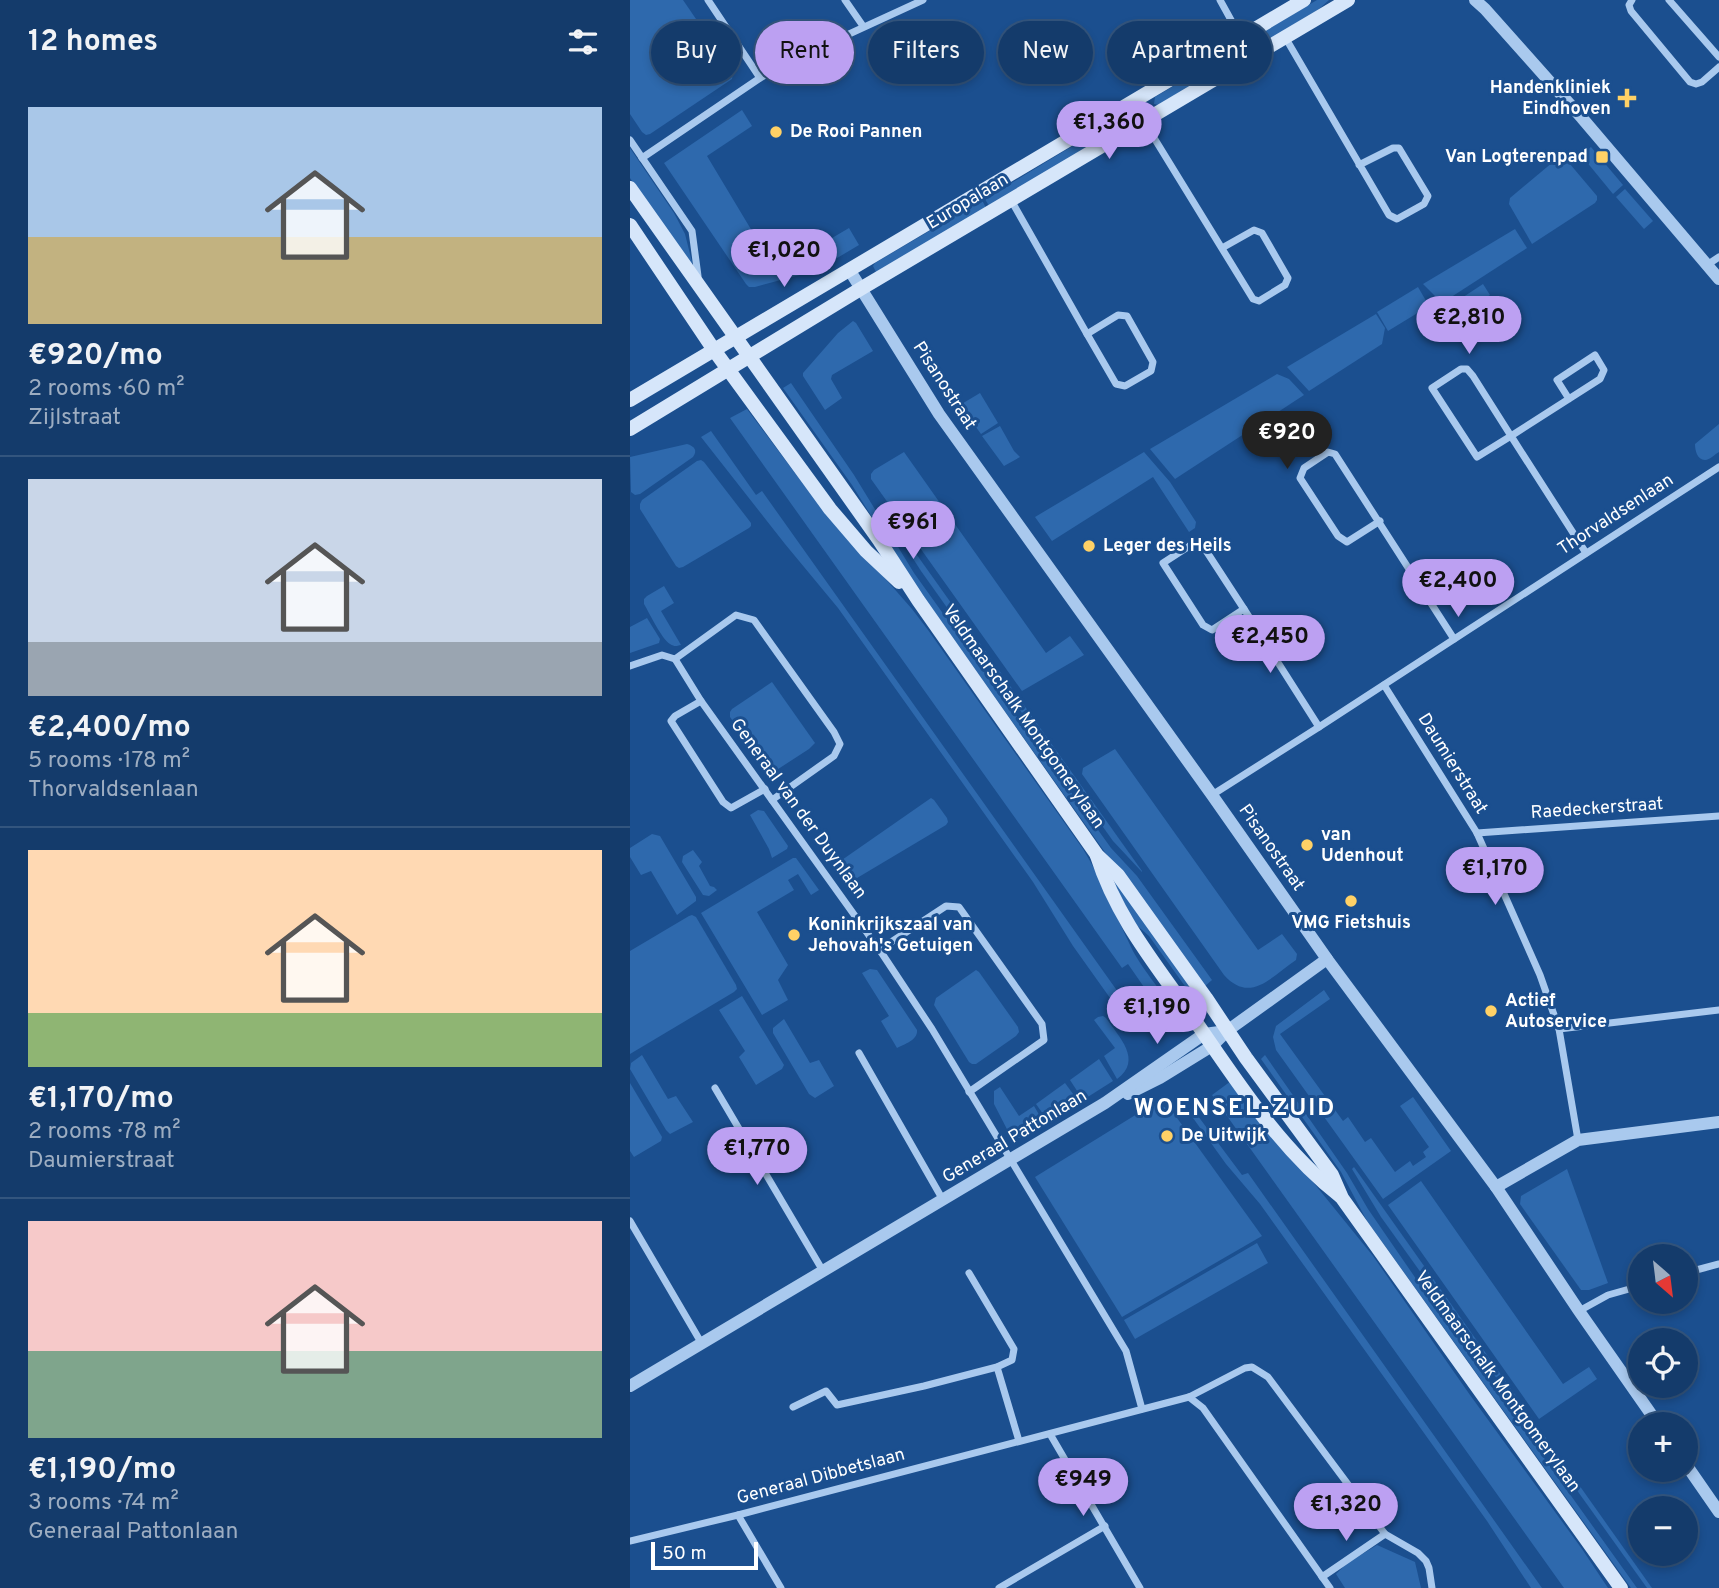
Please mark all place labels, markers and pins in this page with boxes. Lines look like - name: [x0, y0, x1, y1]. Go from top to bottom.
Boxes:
- place label: Handenkliniek Eindhoven: [1490, 77, 1611, 121]
- marker: Handenkliniek Eindhoven: [1617, 88, 1637, 108]
- pin: €1,360: [1052, 102, 1166, 161]
- place label: De Rooi Pannen: [790, 121, 922, 144]
- marker: De Rooi Pannen: [768, 124, 784, 140]
- place label: Van Logterenpad: [1445, 146, 1588, 169]
- marker: Van Logterenpad: [1594, 149, 1610, 165]
- pin: €1,020: [727, 230, 841, 289]
- pin: €2,810: [1412, 296, 1526, 356]
- pin: €920: [1246, 412, 1328, 471]
- pin: €961: [872, 502, 954, 561]
- place label: Leger des Heils: [1103, 535, 1232, 558]
- marker: Leger des Heils: [1081, 538, 1097, 554]
- pin: €2,400: [1401, 560, 1515, 619]
- pin: €2,450: [1213, 616, 1327, 675]
- place label: van Udenhout: [1321, 824, 1404, 868]
- marker: van Udenhout: [1299, 837, 1315, 853]
- pin: €1,170: [1438, 848, 1552, 907]
- marker: VMG Fietshuis: [1343, 893, 1359, 909]
- place label: VMG Fietshuis: [1291, 912, 1411, 935]
- place label: Koninkrijkszaal van Jehovah's Getuigen: [808, 914, 973, 958]
- marker: Koninkrijkszaal van Jehovah's Getuigen: [786, 927, 802, 943]
- pin: €1,190: [1100, 986, 1214, 1046]
- place label: Actief Autoservice: [1505, 990, 1607, 1034]
- marker: Actief Autoservice: [1483, 1003, 1499, 1019]
- place label: De Uitwijk: [1181, 1125, 1267, 1148]
- pin: €1,770: [700, 1128, 814, 1187]
- marker: De Uitwijk: [1159, 1128, 1175, 1144]
- pin: €949: [1042, 1458, 1124, 1518]
- pin: €1,320: [1289, 1484, 1403, 1543]

